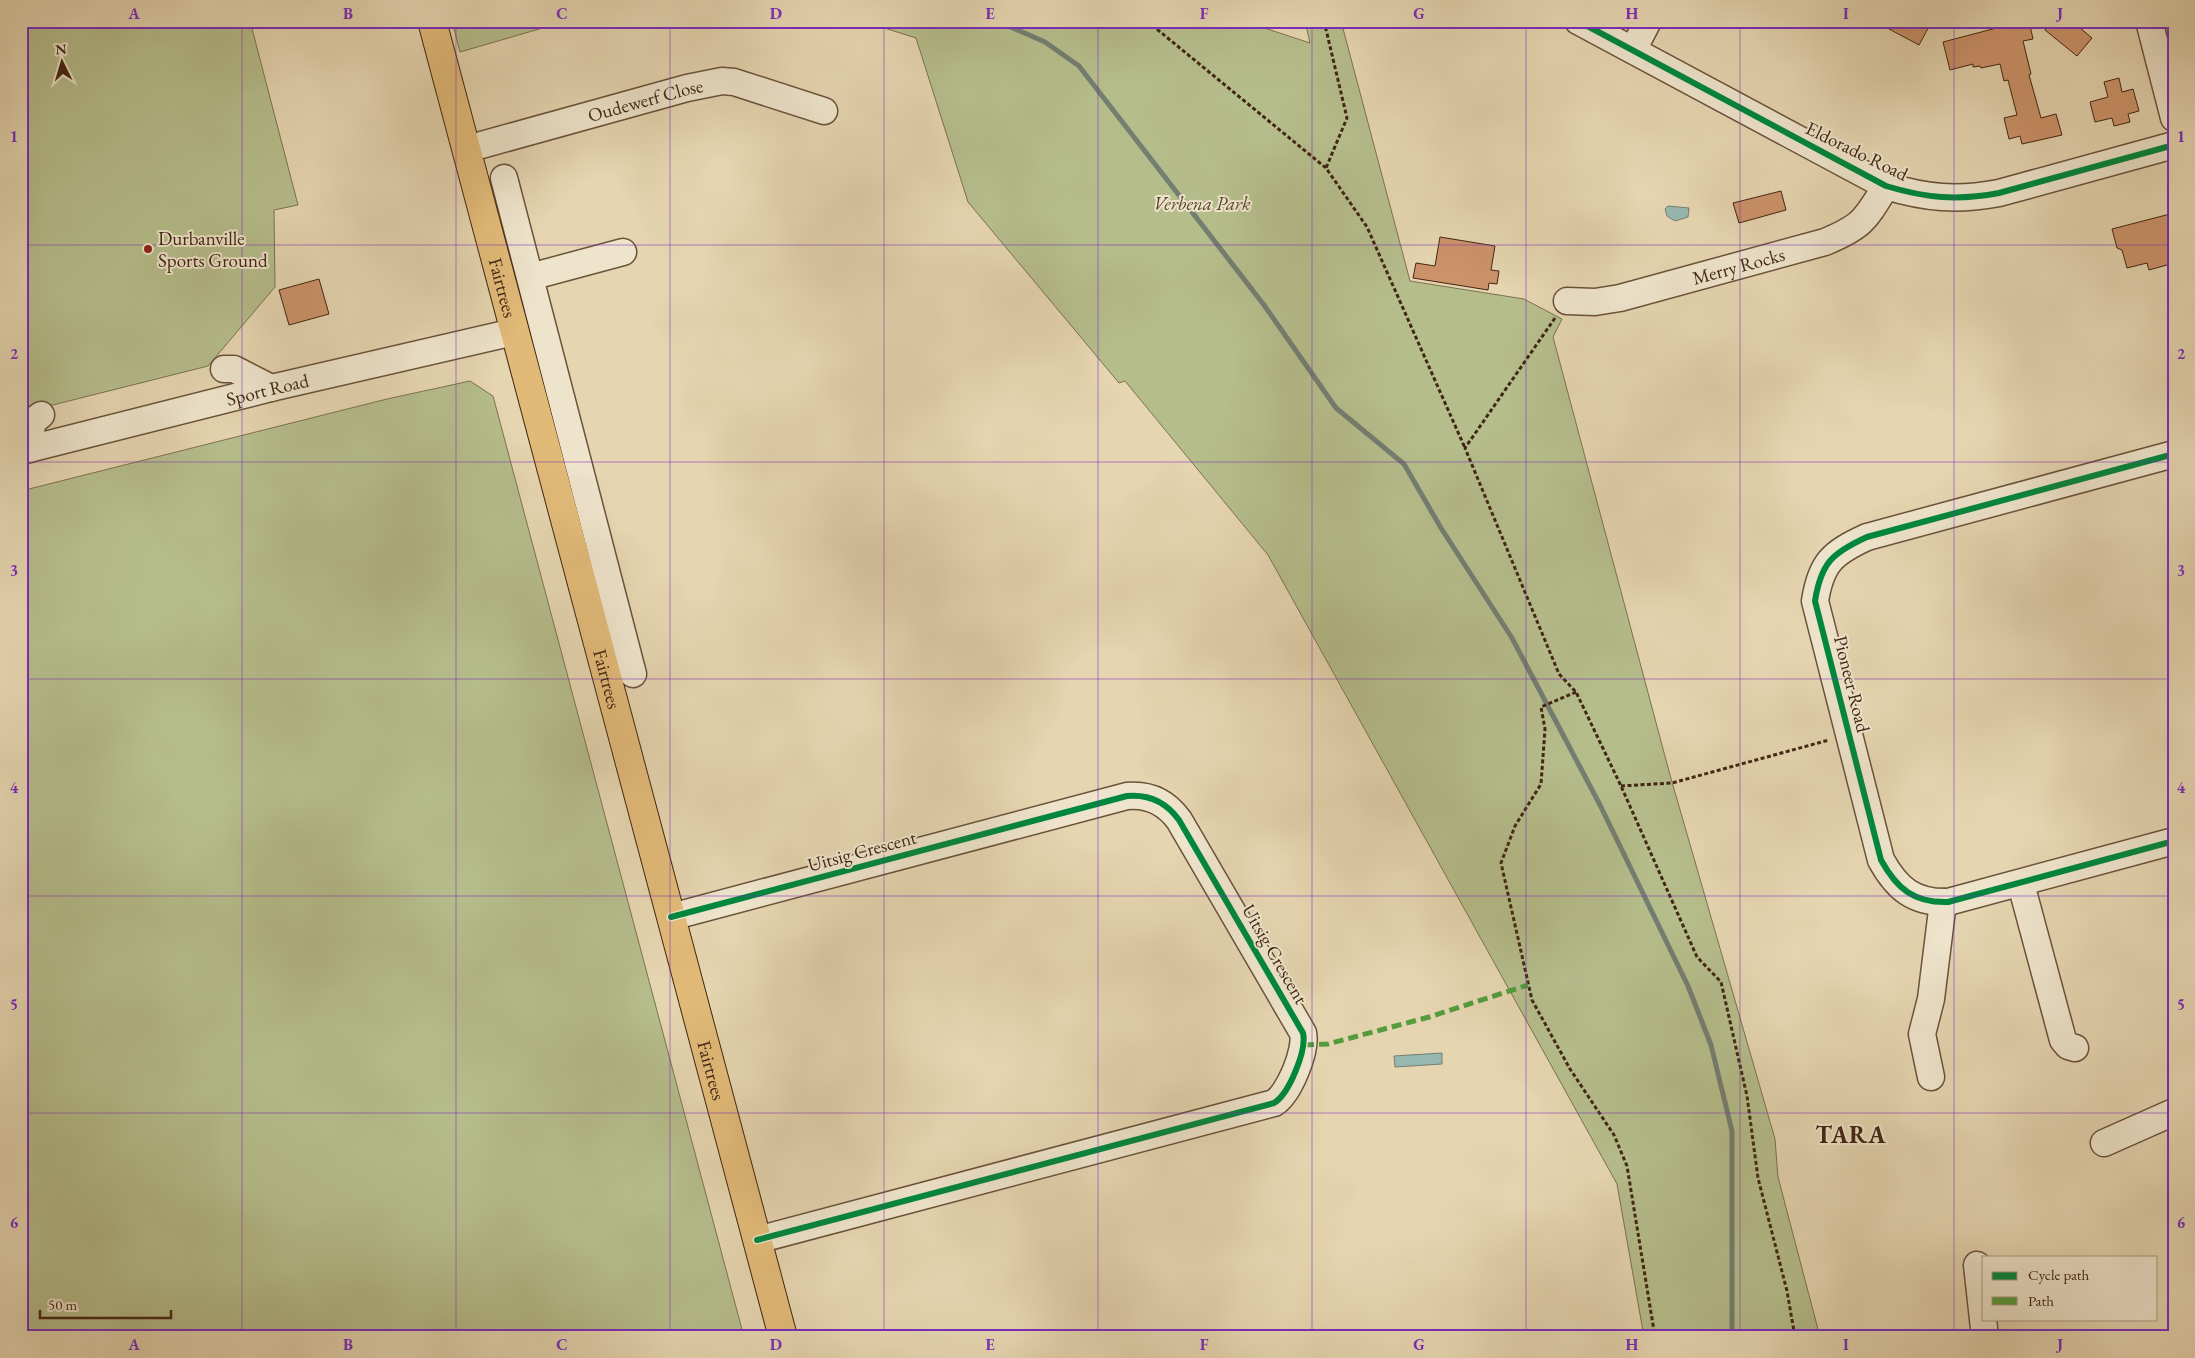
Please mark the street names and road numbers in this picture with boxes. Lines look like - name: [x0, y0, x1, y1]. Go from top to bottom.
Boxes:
- street label: Oudewerf Close: [585, 73, 705, 127]
- street label: Eldorado Road: [1802, 115, 1913, 187]
- street label: Merry Rocks: [1689, 241, 1787, 290]
- street label: Fairtrees: [483, 255, 523, 320]
- street label: Sport Road: [223, 367, 311, 411]
- street label: Pioneer Road: [1828, 633, 1876, 735]
- street label: Fairtrees: [588, 646, 627, 712]
- street label: Uitsig Crescent: [805, 824, 919, 878]
- street label: Uitsig Crescent: [1236, 899, 1314, 1009]
- street label: Fairtrees: [692, 1038, 732, 1103]

